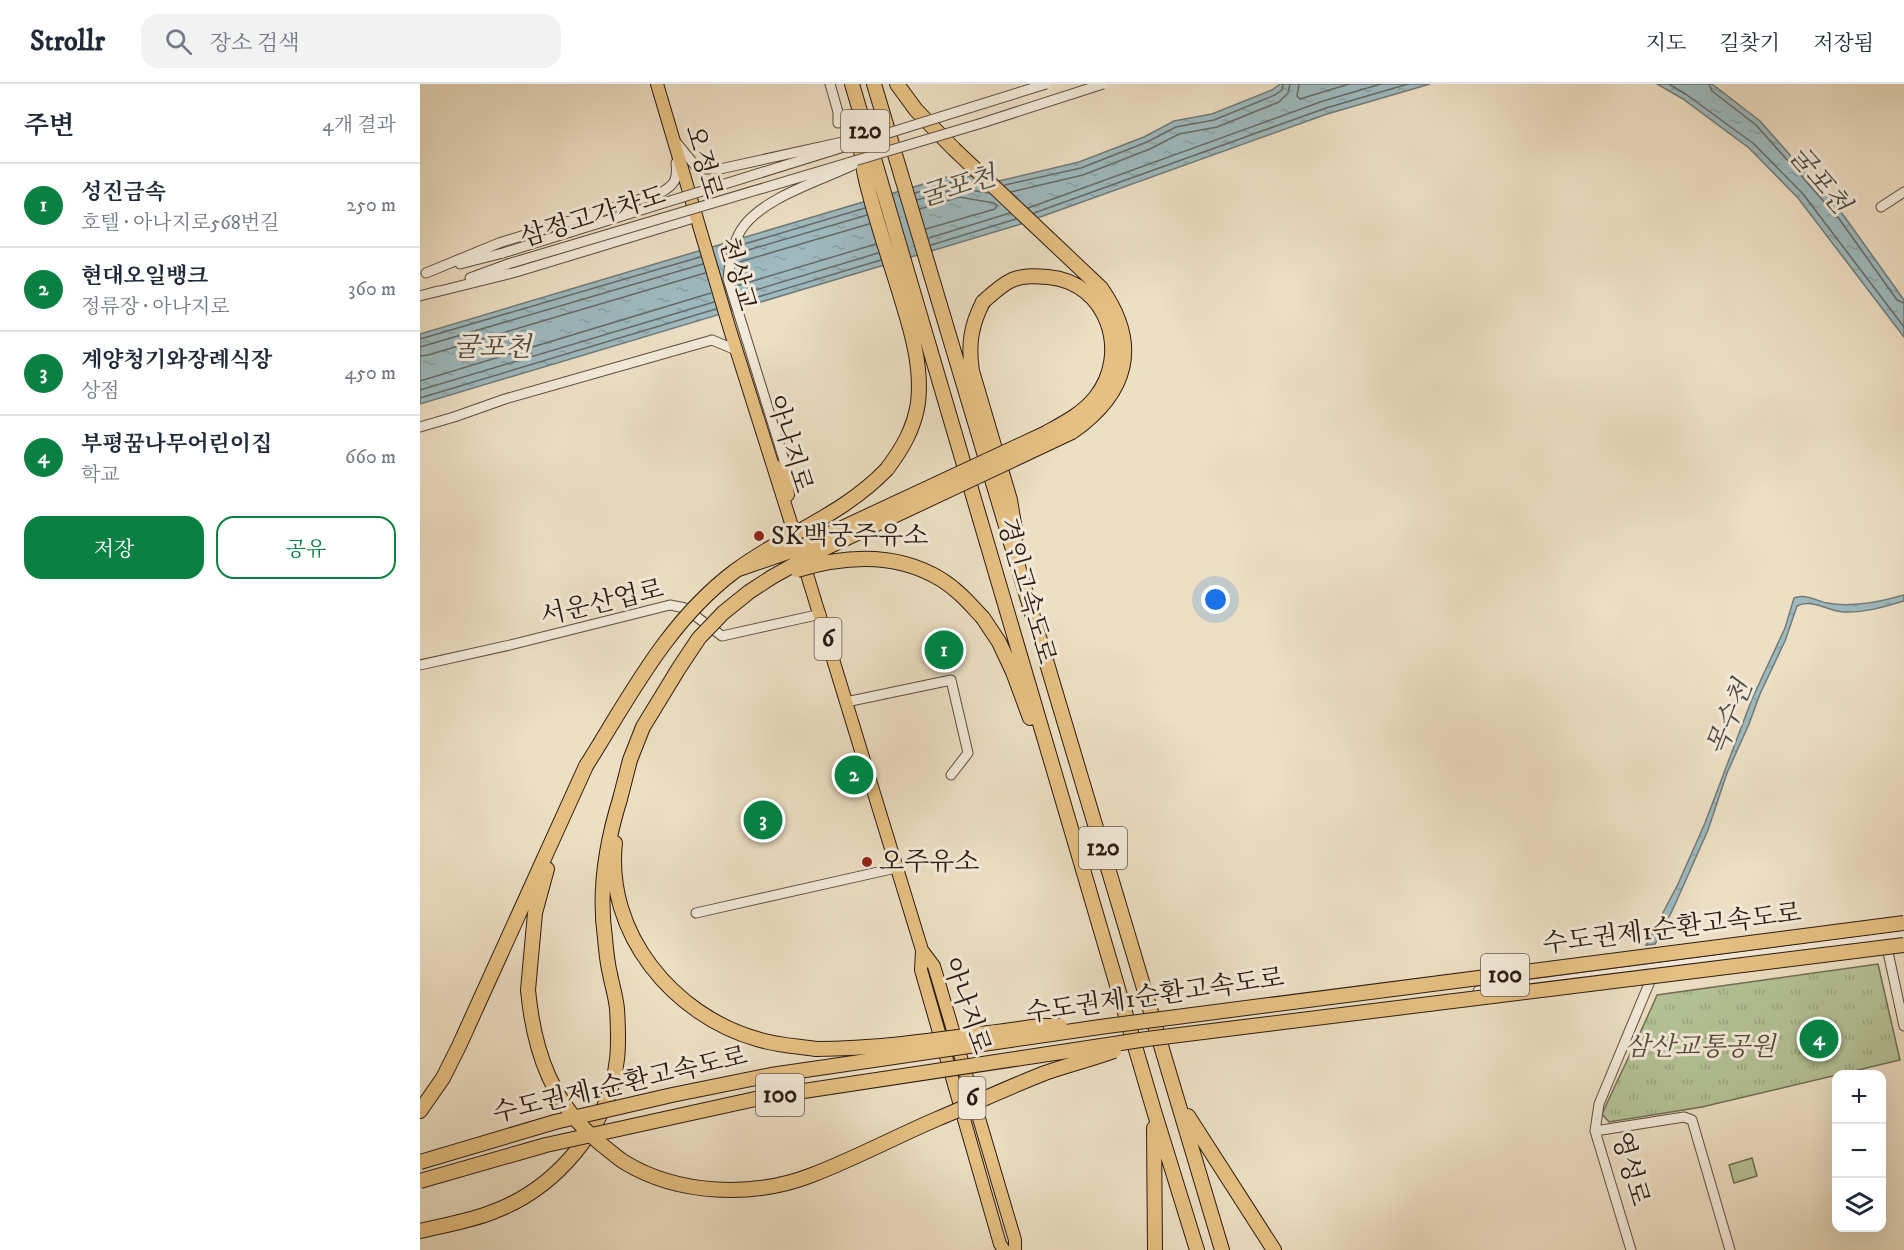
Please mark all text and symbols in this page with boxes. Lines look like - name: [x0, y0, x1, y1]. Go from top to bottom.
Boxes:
- search box: [141, 14, 561, 68]
- text: Strollr: [30, 24, 105, 59]
- icon: search: [162, 25, 195, 58]
- text: 장소 검색: [210, 30, 300, 57]
- text: 지도: [1646, 31, 1686, 57]
- text: 길찾기: [1719, 31, 1780, 57]
- text: 저장됨: [1813, 31, 1874, 57]
- text: 주변: [24, 110, 74, 143]
- road number: 120: [841, 110, 889, 152]
- text: 4개 결과: [322, 113, 396, 138]
- street label: 오정로: [677, 121, 729, 203]
- water label: 굴포천: [1781, 139, 1858, 222]
- water label: 굴포천: [916, 159, 1002, 215]
- text: 성진금속: [81, 179, 166, 206]
- street label: 삼정고가차도: [516, 179, 670, 255]
- text: 1: [40, 193, 47, 218]
- text: 250 m: [346, 193, 396, 218]
- text: 호텔 · 아나지로568번길: [81, 211, 279, 236]
- street label: 천상교: [711, 233, 763, 315]
- text: 현대오일뱅크: [81, 263, 209, 290]
- text: 2: [39, 277, 48, 302]
- text: 360 m: [348, 277, 396, 302]
- text: 정류장 · 아나지로: [81, 295, 230, 320]
- water label: 굴포천: [453, 331, 533, 365]
- text: 계양청기와장례식장: [81, 347, 272, 374]
- text: 3: [40, 361, 47, 386]
- text: 450 m: [345, 361, 396, 386]
- text: 상점: [81, 379, 120, 404]
- street label: 아나지로: [759, 391, 819, 497]
- text: 부평꿈나무어린이집: [81, 431, 272, 458]
- text: 4: [38, 445, 49, 470]
- text: 660 m: [345, 445, 396, 470]
- text: 학교: [81, 463, 120, 488]
- street label: 경인고속도로: [989, 514, 1063, 668]
- button: 저장: [24, 516, 204, 579]
- button: 공유: [216, 516, 396, 579]
- place label: SK백궁주유소: [771, 520, 928, 553]
- marker: SK백궁주유소: [752, 529, 766, 543]
- street label: 서운산업로: [537, 573, 667, 633]
- your location: [1201, 585, 1230, 614]
- road number: 6: [814, 618, 842, 660]
- pin: 1: [924, 628, 964, 672]
- water label: 목수천: [1700, 674, 1761, 761]
- pin: 2: [834, 752, 874, 798]
- pin: 3: [744, 798, 782, 842]
- road number: 120: [1079, 827, 1127, 869]
- place label: 오주유소: [879, 846, 979, 879]
- marker: 오주유소: [860, 855, 874, 869]
- street label: 수도권제1순환고속도로: [1541, 897, 1803, 961]
- street label: 아나지로: [934, 953, 998, 1059]
- road number: 100: [1481, 954, 1529, 996]
- street label: 수도권제1순환고속도로: [1024, 962, 1286, 1030]
- pin: 4: [1800, 1016, 1838, 1062]
- park label: 삼산교통공원: [1625, 1031, 1777, 1064]
- street label: 수도권제1순환고속도로: [489, 1040, 751, 1130]
- map controls: [1832, 1070, 1886, 1232]
- button: +: [1832, 1070, 1886, 1124]
- road number: 100: [756, 1074, 804, 1116]
- road number: 6: [958, 1077, 986, 1119]
- button: −: [1832, 1124, 1886, 1178]
- street label: 영성로: [1604, 1128, 1656, 1210]
- button: layers: [1832, 1178, 1886, 1232]

